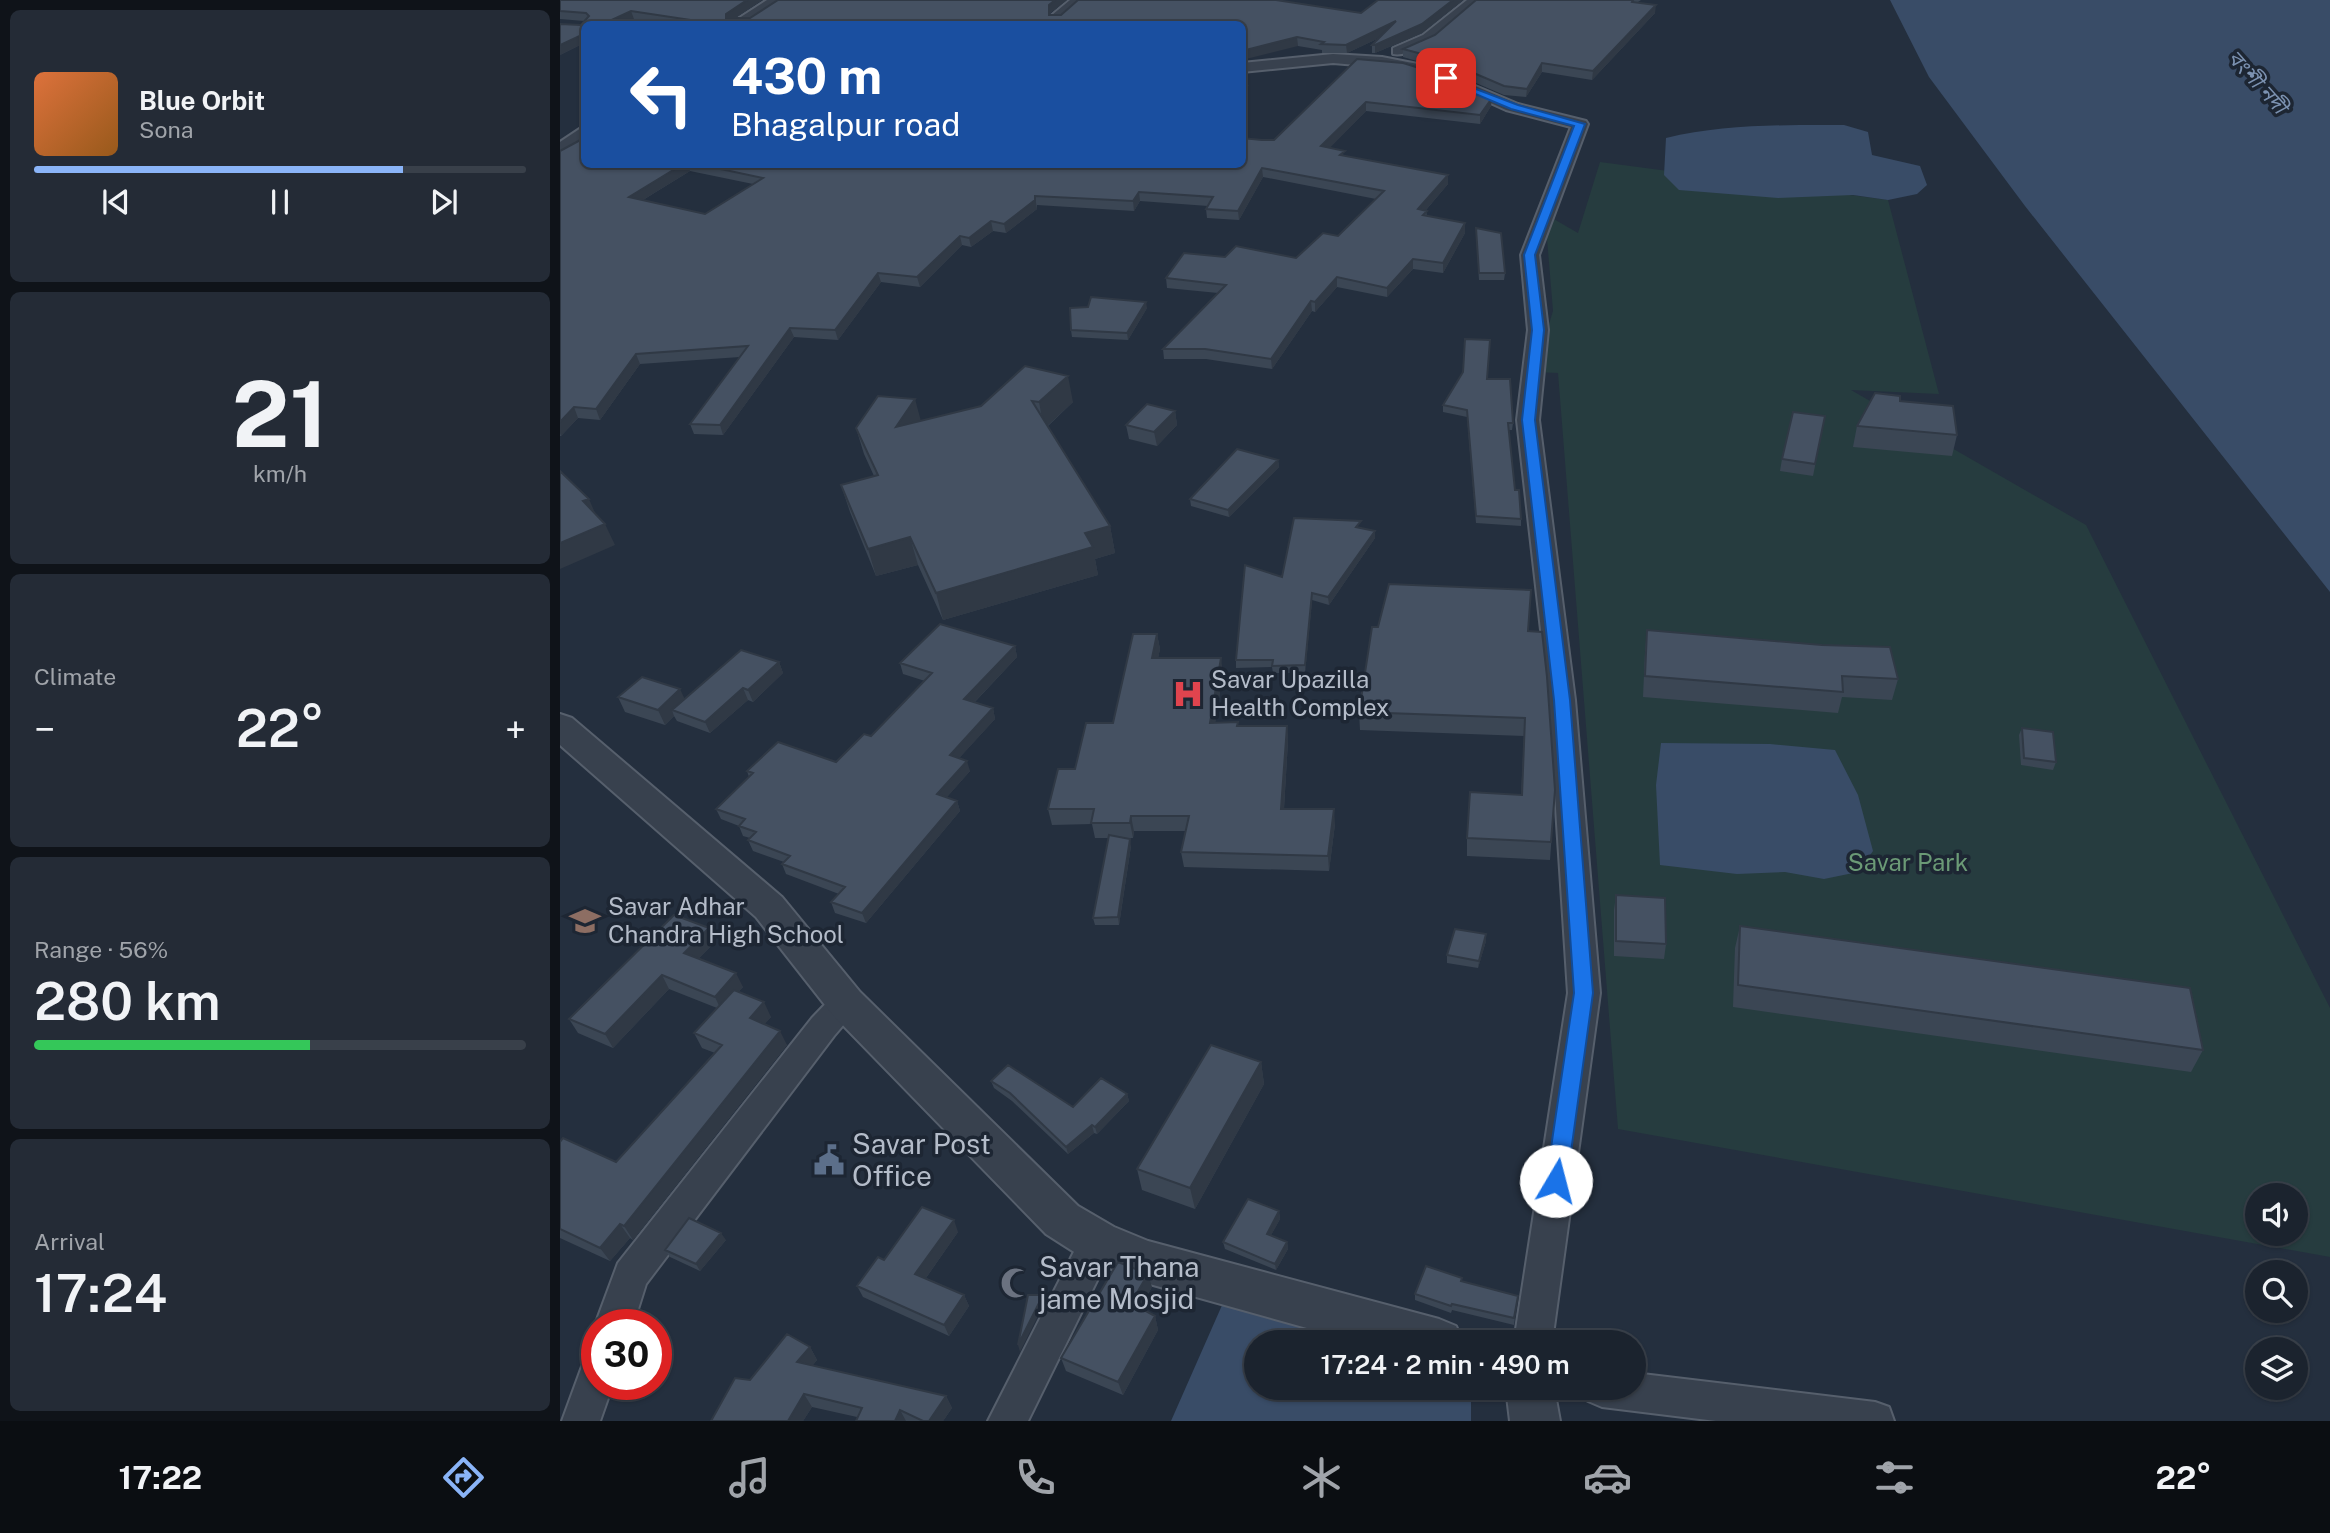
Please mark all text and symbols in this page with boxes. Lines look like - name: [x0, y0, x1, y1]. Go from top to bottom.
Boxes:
- water label: বংশী নদী: [2222, 45, 2295, 122]
- text: 430 m: [731, 47, 882, 105]
- pin: [1416, 48, 1476, 108]
- icon: left: [616, 49, 707, 140]
- icon: arrive: [1427, 59, 1465, 97]
- text: Blue Orbit: [139, 85, 265, 116]
- text: Bhagalpur road: [731, 106, 960, 143]
- text: Sona: [139, 116, 193, 143]
- icon: previous: [97, 183, 135, 221]
- icon: pause: [261, 183, 299, 221]
- icon: next: [425, 183, 463, 221]
- text: 21: [232, 361, 328, 467]
- text: km/h: [253, 460, 307, 487]
- text: Climate: [34, 663, 116, 690]
- place label: Savar Upazilla Health Complex: [1211, 665, 1389, 721]
- hospital icon: Savar Upazilla Health Complex: [1171, 677, 1205, 711]
- text: 22°: [236, 698, 324, 759]
- text: −: [34, 707, 55, 752]
- text: +: [505, 707, 526, 752]
- park label: Savar Park: [1848, 848, 1968, 876]
- place label: Savar Adhar Chandra High School: [608, 892, 844, 948]
- school or university icon: Savar Adhar Chandra High School: [568, 904, 602, 938]
- text: Range · 56%: [34, 936, 168, 963]
- text: 280 km: [34, 971, 221, 1032]
- place label: Savar Post Office: [852, 1127, 991, 1192]
- public building icon: Savar Post Office: [812, 1143, 846, 1177]
- position arrow: [1519, 1144, 1593, 1218]
- map controls: [2245, 1183, 2308, 1400]
- button: sound: [2245, 1183, 2308, 1246]
- text: Arrival: [34, 1228, 105, 1255]
- place label: Savar Thana jame Mosjid: [1038, 1250, 1200, 1315]
- button: search: [2245, 1260, 2308, 1323]
- text: 17:24: [34, 1263, 167, 1324]
- mosque icon: Savar Thana jame Mosjid: [999, 1266, 1033, 1300]
- speed limit sign: 30: [581, 1309, 672, 1400]
- button: layers: [2245, 1337, 2308, 1400]
- text: 17:24 · 2 min · 490 m: [1320, 1349, 1570, 1380]
- icon: directions: [439, 1453, 488, 1502]
- icon: music: [725, 1453, 774, 1502]
- icon: phone: [1011, 1453, 1060, 1502]
- icon: climate: [1297, 1453, 1346, 1502]
- icon: car: [1583, 1453, 1632, 1502]
- icon: filters: [1870, 1453, 1919, 1502]
- text: 17:22: [119, 1459, 202, 1496]
- text: 22°: [2156, 1459, 2211, 1496]

